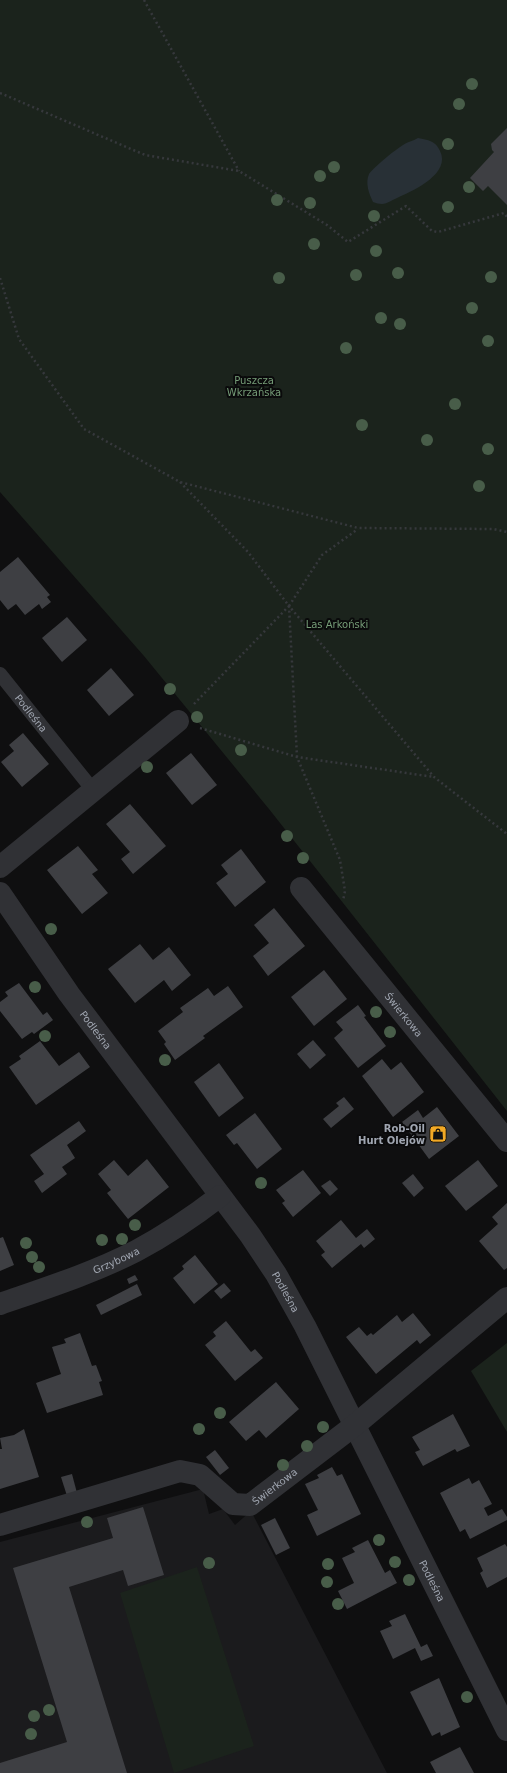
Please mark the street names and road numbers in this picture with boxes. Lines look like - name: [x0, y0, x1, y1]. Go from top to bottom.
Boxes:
- street label: Podleśna: [13, 692, 49, 734]
- street label: Świerkowa: [382, 990, 425, 1039]
- street label: Podleśna: [78, 1009, 113, 1051]
- street label: Grzybowa: [91, 1245, 141, 1276]
- street label: Podleśna: [270, 1270, 301, 1314]
- street label: Świerkowa: [250, 1466, 299, 1507]
- street label: Podleśna: [417, 1559, 447, 1604]

